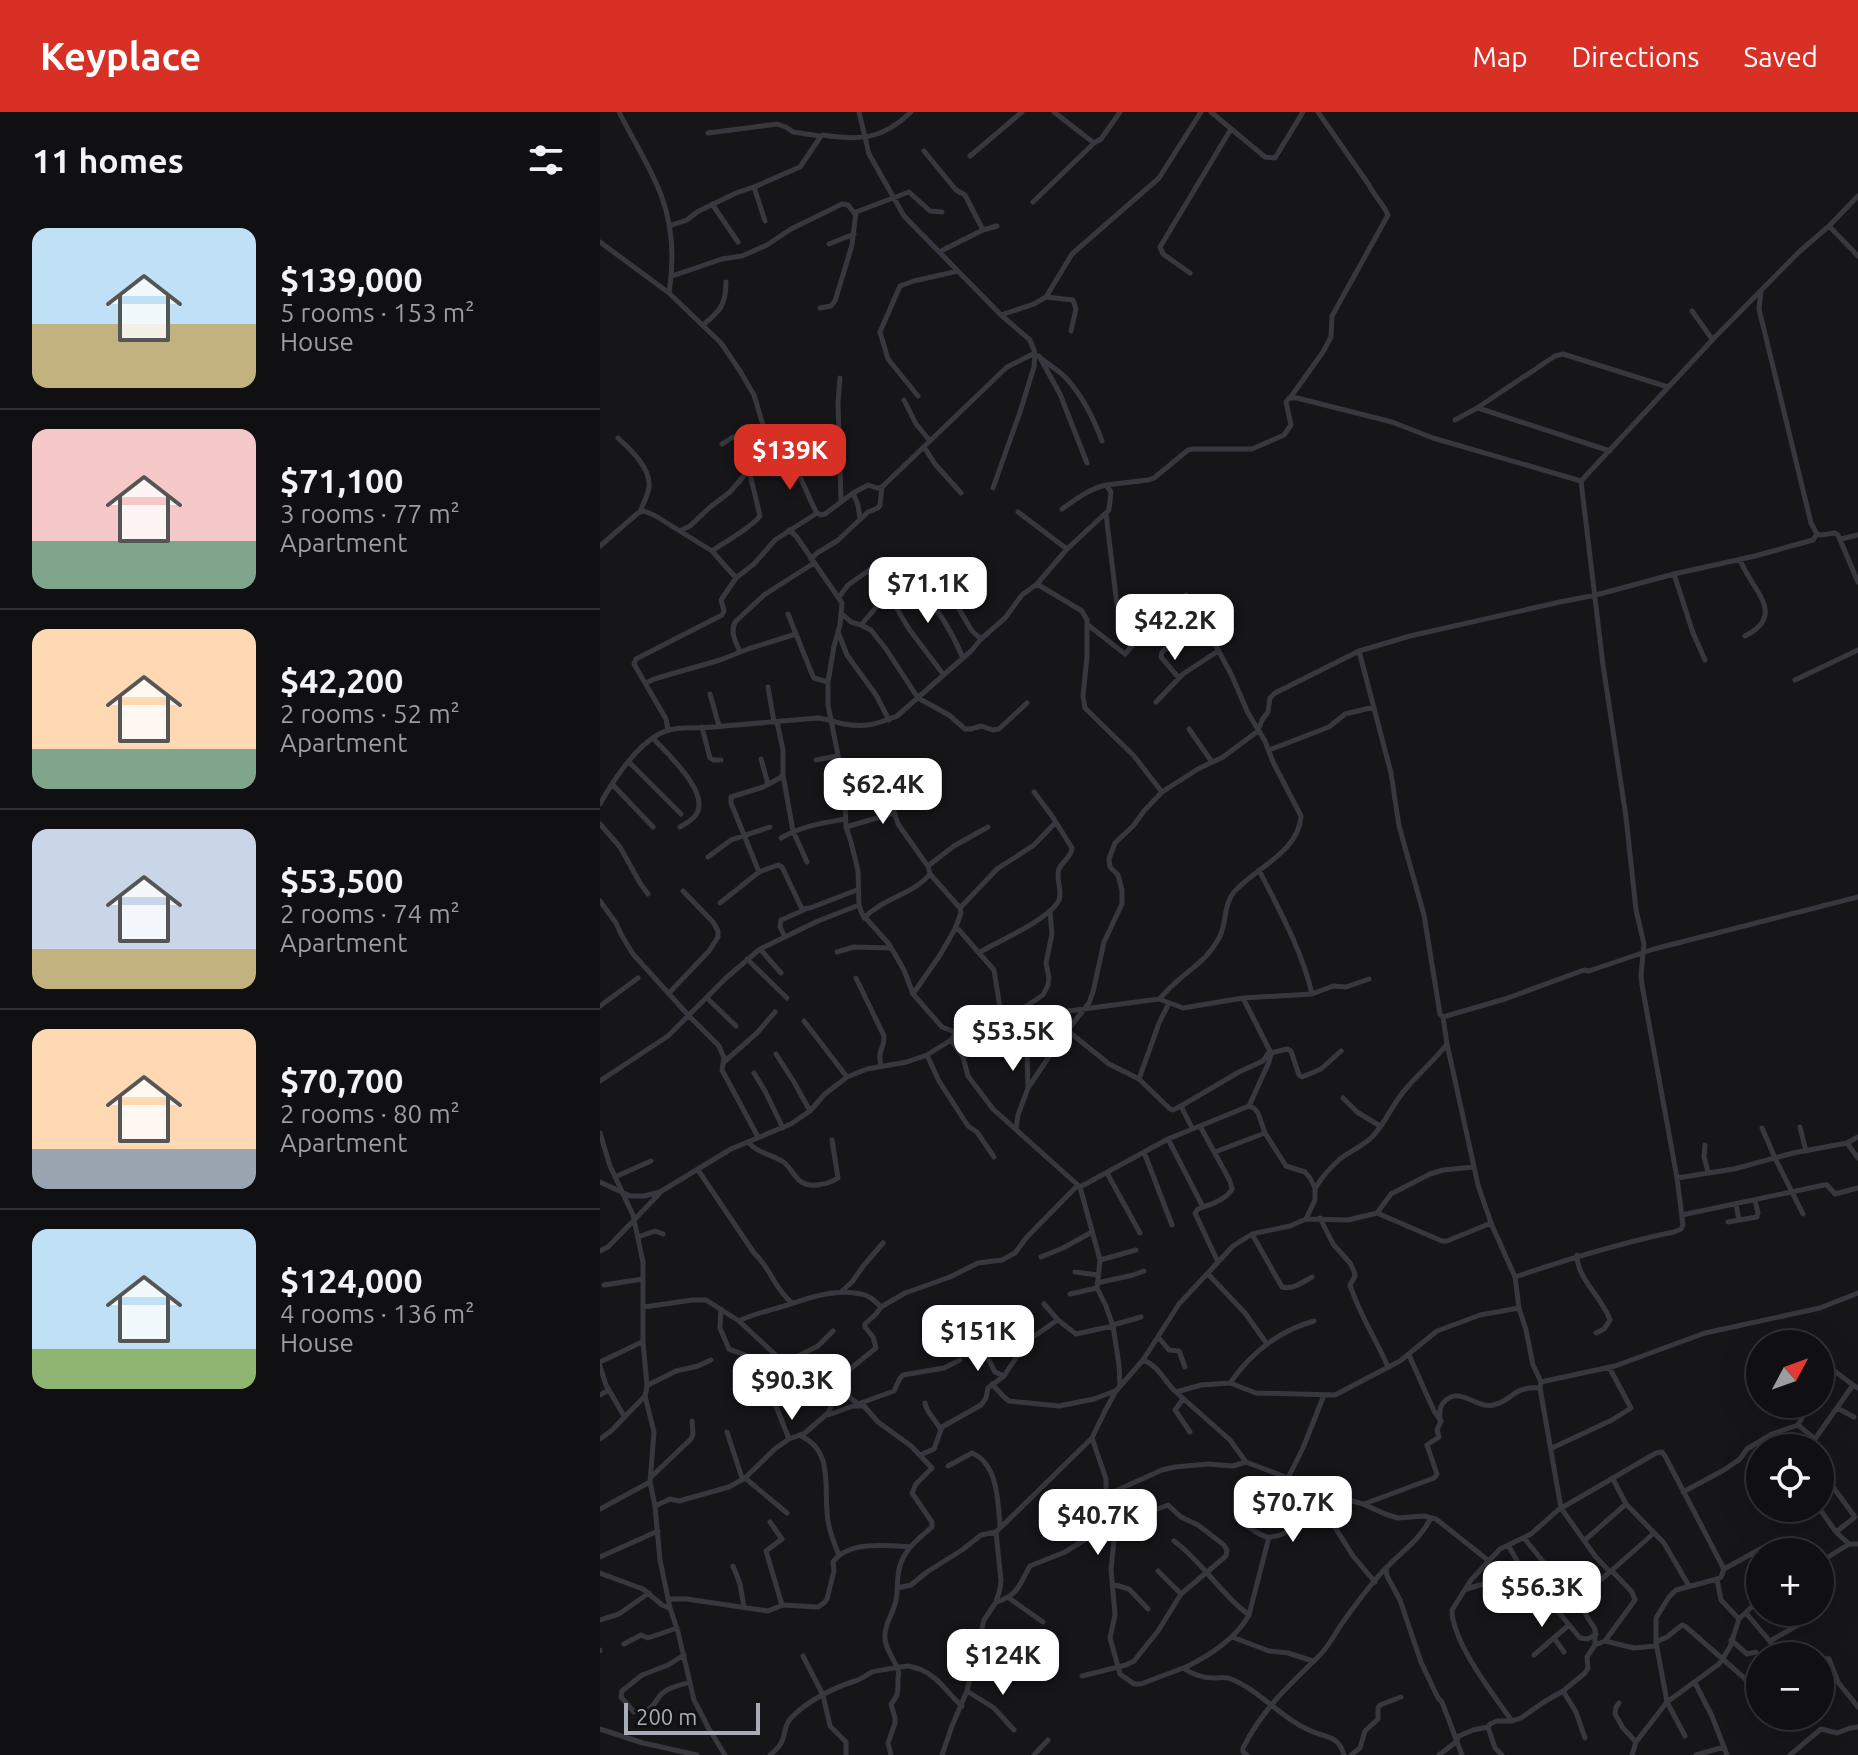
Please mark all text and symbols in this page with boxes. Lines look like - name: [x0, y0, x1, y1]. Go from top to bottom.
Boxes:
- text: Keyplace: [40, 35, 201, 77]
- text: Map: [1472, 41, 1528, 72]
- text: Directions: [1572, 41, 1699, 72]
- text: Saved: [1743, 41, 1818, 72]
- icon: filters: [524, 138, 568, 182]
- text: 11 homes: [32, 141, 184, 179]
- icon: home: [96, 260, 192, 356]
- text: $139,000: [280, 260, 423, 298]
- text: 5 rooms · 153 m²: [280, 298, 475, 327]
- text: House: [280, 327, 354, 356]
- pin: $139K: [734, 424, 846, 492]
- text: $139K: [752, 435, 828, 464]
- icon: home: [96, 461, 192, 557]
- text: $71,100: [280, 461, 403, 499]
- text: 3 rooms · 77 m²: [280, 499, 460, 528]
- text: Apartment: [280, 528, 407, 557]
- pin: $71.1K: [863, 557, 993, 625]
- text: $71.1K: [887, 568, 969, 597]
- pin: $42.2K: [1110, 594, 1240, 662]
- text: $42.2K: [1134, 605, 1216, 634]
- icon: home: [96, 661, 192, 757]
- text: $42,200: [280, 661, 403, 699]
- text: 2 rooms · 52 m²: [280, 699, 460, 728]
- text: Apartment: [280, 728, 407, 757]
- pin: $62.4K: [818, 758, 948, 826]
- text: $62.4K: [842, 769, 924, 798]
- icon: home: [96, 861, 192, 957]
- text: $53,500: [280, 861, 403, 899]
- text: 2 rooms · 74 m²: [280, 899, 460, 928]
- text: Apartment: [280, 928, 407, 957]
- pin: $53.5K: [948, 1005, 1078, 1073]
- text: $53.5K: [972, 1016, 1054, 1045]
- icon: home: [96, 1061, 192, 1157]
- text: $70,700: [280, 1061, 403, 1099]
- text: 2 rooms · 80 m²: [280, 1099, 460, 1128]
- text: Apartment: [280, 1128, 407, 1157]
- icon: home: [96, 1261, 192, 1357]
- text: $124,000: [280, 1261, 423, 1299]
- text: 4 rooms · 136 m²: [280, 1299, 475, 1328]
- pin: $151K: [922, 1305, 1034, 1373]
- text: $151K: [940, 1316, 1016, 1345]
- text: House: [280, 1328, 354, 1357]
- north arrow: [1746, 1330, 1834, 1418]
- map controls: [1746, 1330, 1834, 1730]
- pin: $90.3K: [727, 1354, 857, 1422]
- text: $90.3K: [751, 1365, 833, 1394]
- button: locate: [1746, 1434, 1834, 1522]
- pin: $70.7K: [1228, 1476, 1358, 1544]
- text: $70.7K: [1252, 1487, 1334, 1516]
- pin: $40.7K: [1033, 1489, 1163, 1557]
- text: $40.7K: [1057, 1500, 1139, 1529]
- button: +: [1746, 1538, 1834, 1626]
- pin: $56.3K: [1477, 1561, 1607, 1629]
- text: $56.3K: [1501, 1572, 1583, 1601]
- pin: $124K: [947, 1629, 1059, 1697]
- text: $124K: [965, 1640, 1041, 1669]
- button: −: [1746, 1642, 1834, 1730]
- scale bar: [624, 1699, 760, 1735]
- text: 200 m: [636, 1704, 697, 1729]

